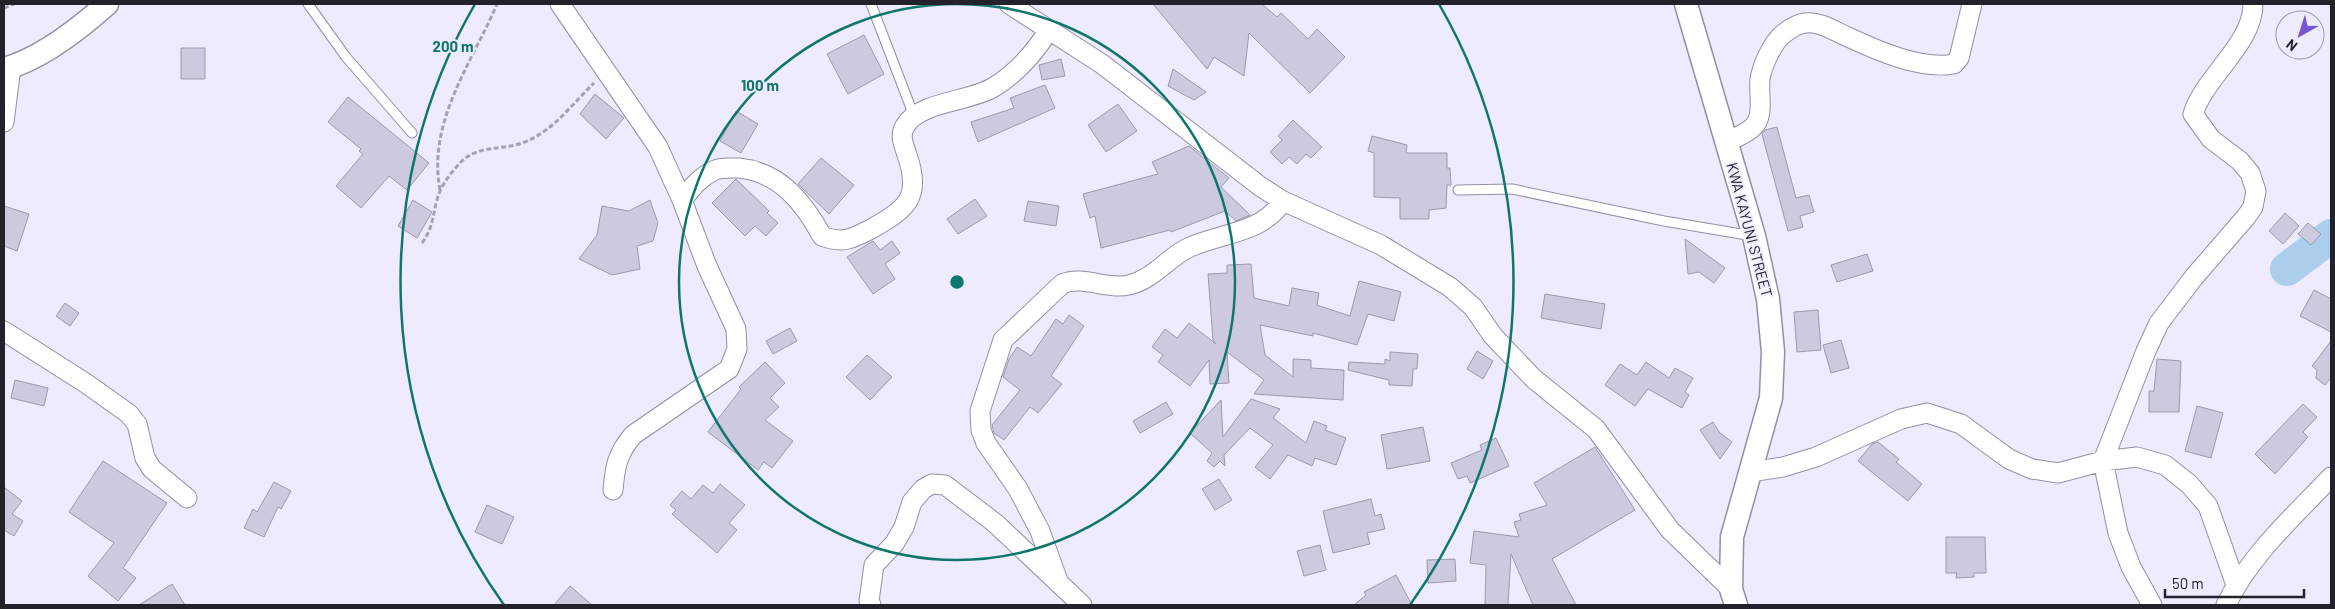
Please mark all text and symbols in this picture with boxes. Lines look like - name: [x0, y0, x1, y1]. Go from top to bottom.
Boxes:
- north arrow: [2275, 10, 2325, 60]
- text: N: [2283, 36, 2300, 55]
- text: 200 m: [432, 37, 474, 55]
- text: 100 m: [741, 76, 779, 94]
- street label: KWA KAYUNI STREET: [1723, 160, 1777, 299]
- centre of rings: [948, 273, 966, 291]
- scale bar: [2165, 566, 2304, 598]
- text: 50 m: [2172, 574, 2204, 592]

